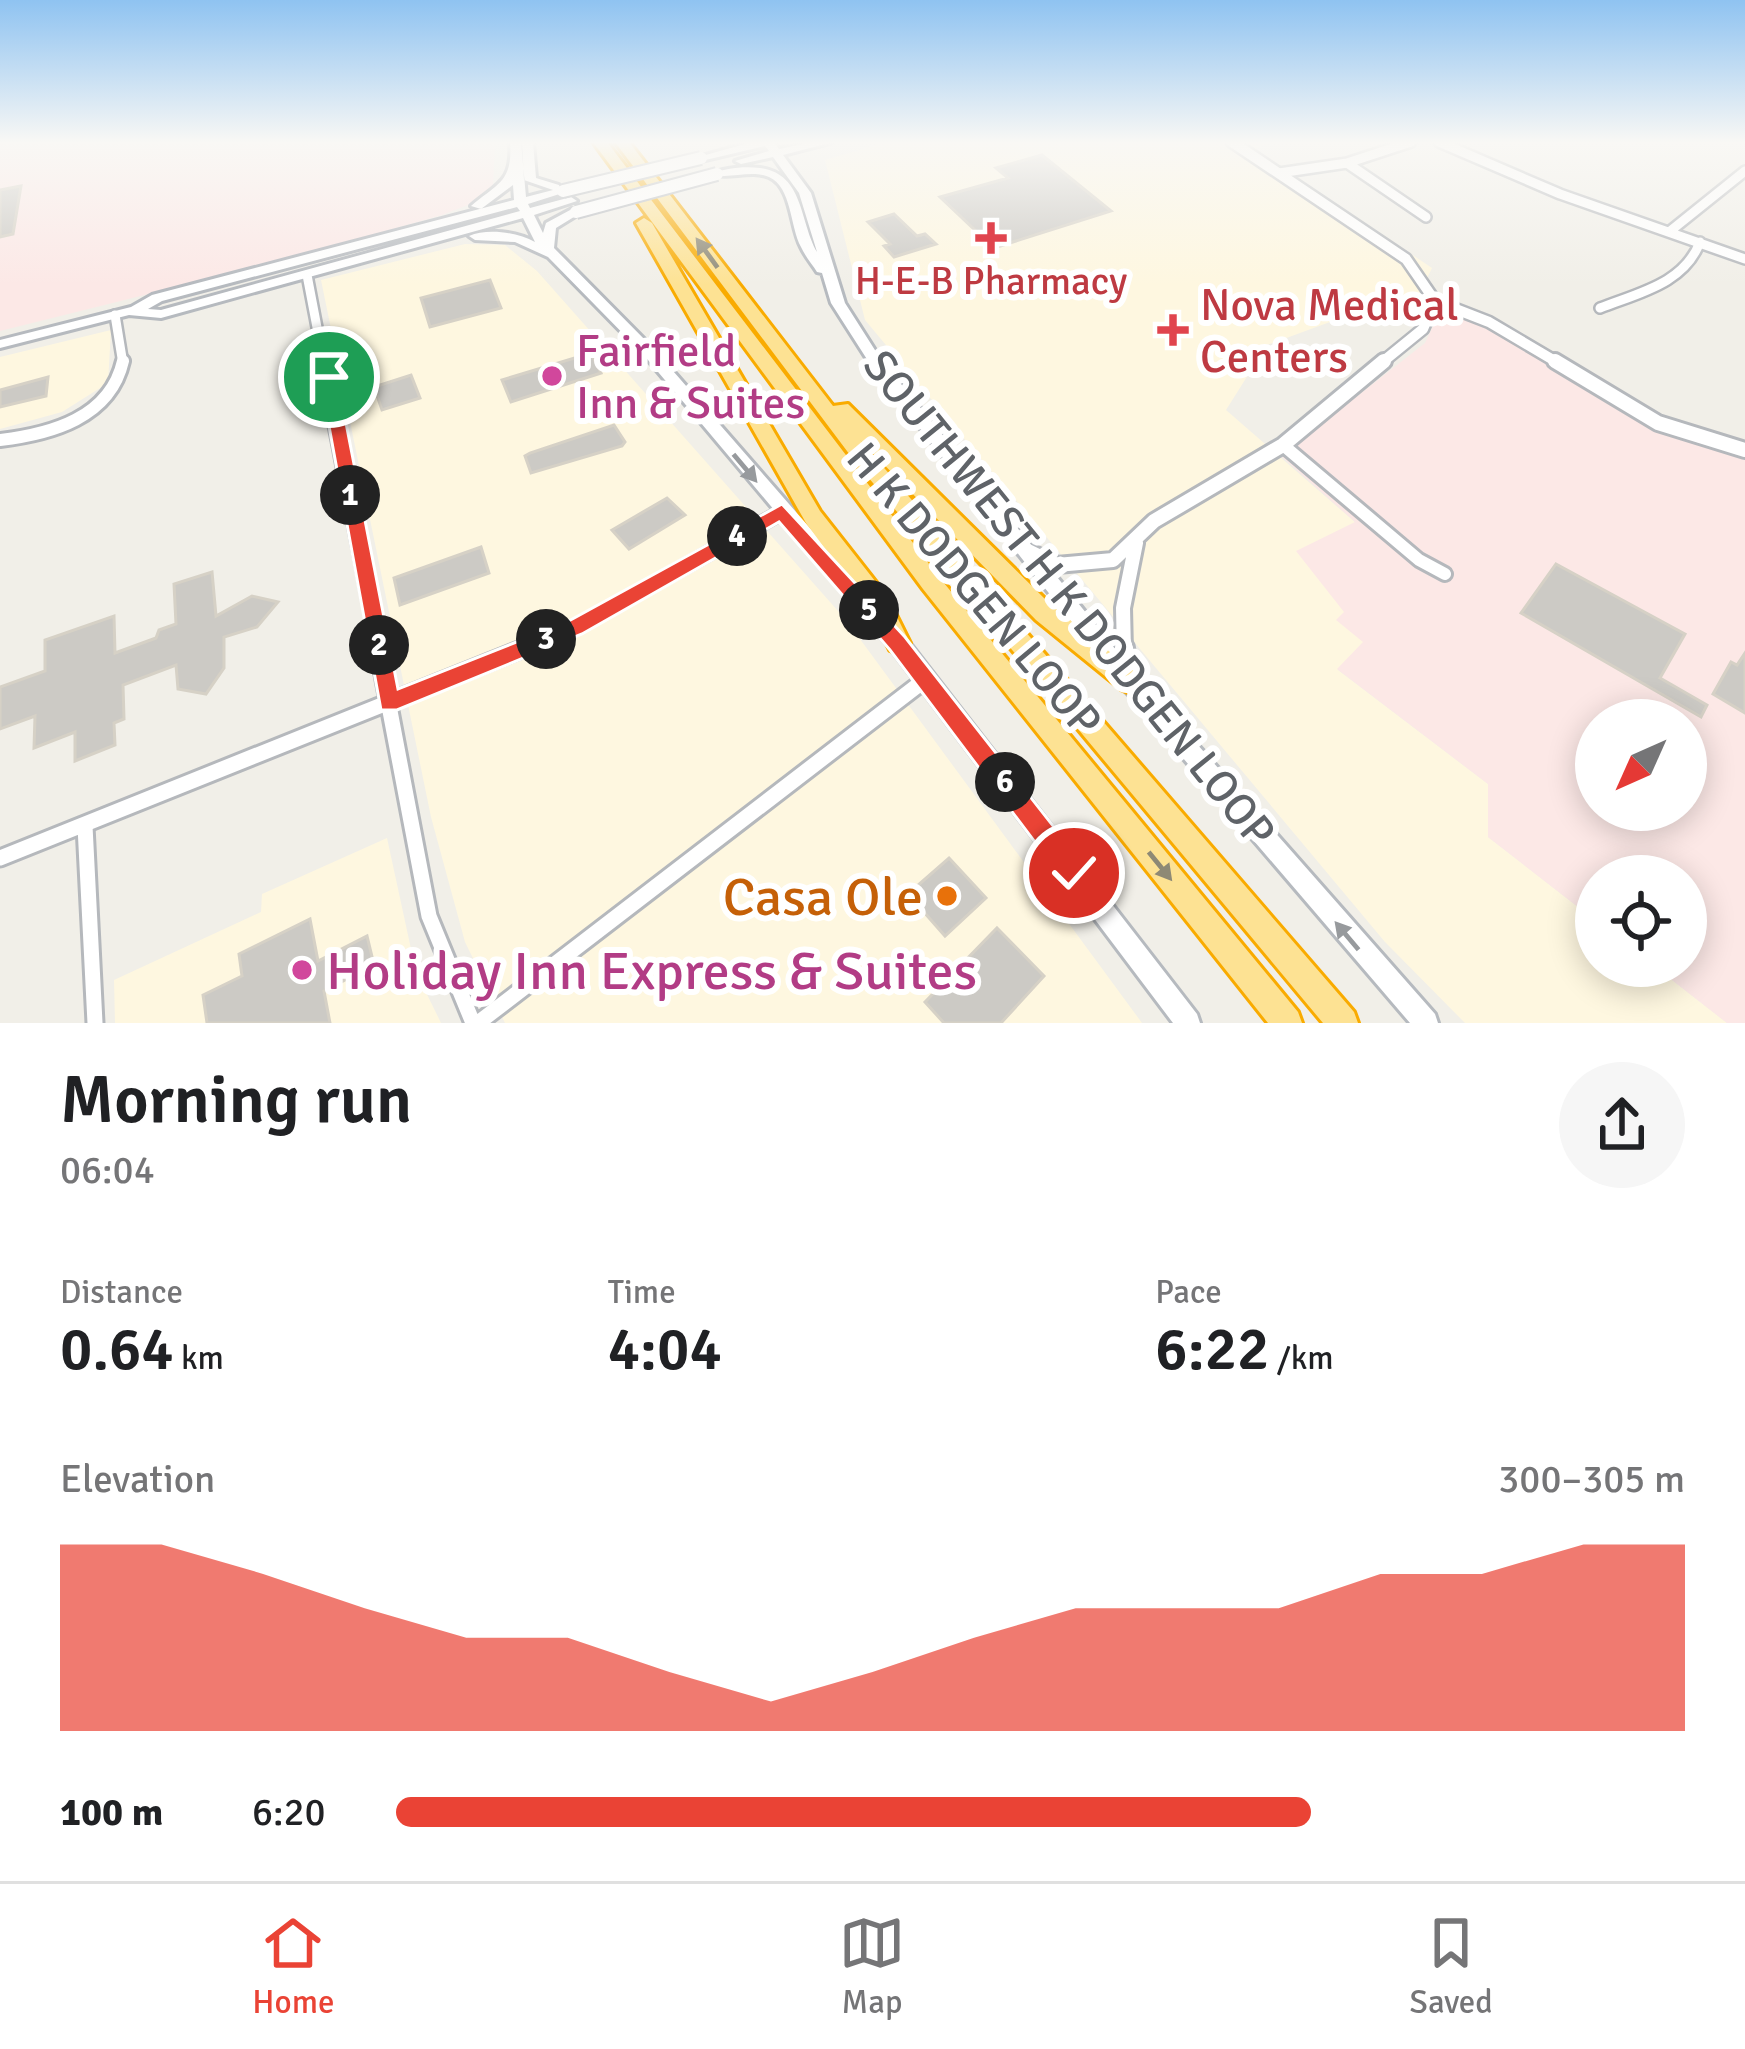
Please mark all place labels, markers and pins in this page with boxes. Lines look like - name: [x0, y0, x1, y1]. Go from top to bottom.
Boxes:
- marker: H-E-B Pharmacy: [978, 225, 1004, 251]
- place label: H-E-B Pharmacy: [855, 257, 1127, 305]
- place label: Nova Medical Centers: [1200, 278, 1459, 385]
- marker: Nova Medical Centers: [1157, 314, 1189, 346]
- place label: Fairfield Inn & Suites: [576, 324, 805, 431]
- pin: [278, 326, 380, 428]
- marker: Fairfield Inn & Suites: [539, 363, 565, 389]
- pin: 1: [320, 465, 380, 525]
- pin: 4: [707, 506, 767, 566]
- pin: 5: [839, 580, 899, 640]
- pin: 3: [516, 609, 576, 669]
- pin: 2: [349, 615, 409, 675]
- pin: 6: [975, 752, 1035, 812]
- pin: [1023, 822, 1125, 924]
- place label: Casa Ole: [723, 864, 923, 931]
- marker: Casa Ole: [934, 883, 960, 909]
- place label: Holiday Inn Express & Suites: [326, 938, 977, 1005]
- marker: Holiday Inn Express & Suites: [289, 957, 315, 983]

